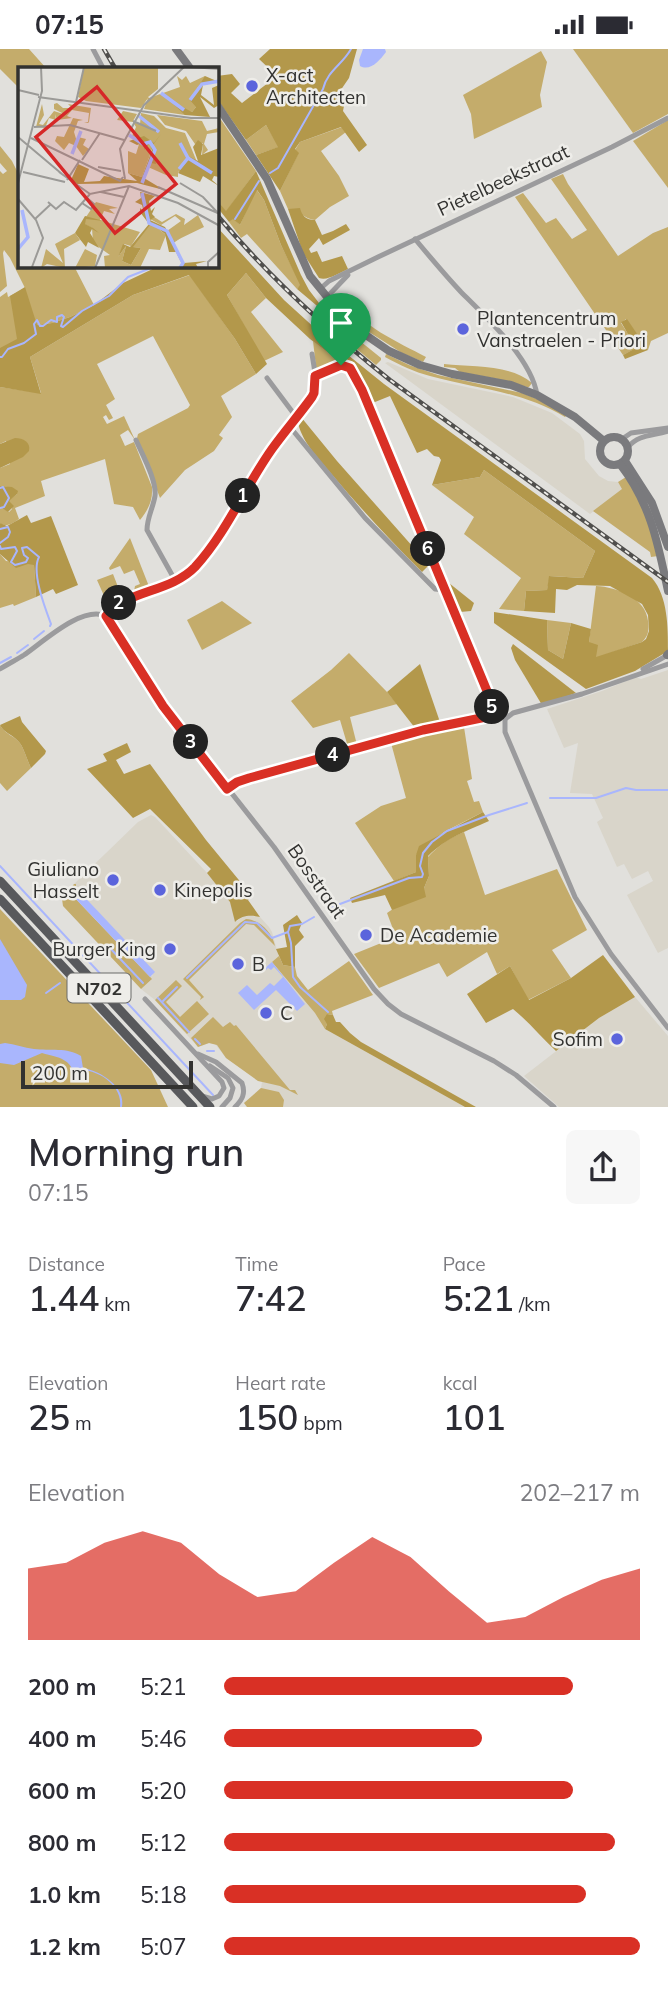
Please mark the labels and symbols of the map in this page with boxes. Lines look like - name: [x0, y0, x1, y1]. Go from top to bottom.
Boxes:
- place label: X-act Architecten: [266, 63, 366, 109]
- inset map: [18, 67, 219, 268]
- marker: X-act Architecten: [244, 78, 260, 94]
- street label: Pietelbeekstraat: [433, 139, 573, 221]
- pin: [311, 293, 371, 365]
- place label: Plantencentrum Vanstraelen - Priori: [477, 306, 646, 352]
- marker: Plantencentrum Vanstraelen - Priori: [455, 321, 471, 337]
- pin: 1: [226, 479, 260, 513]
- pin: 6: [410, 531, 446, 567]
- pin: 2: [102, 585, 136, 621]
- pin: 5: [475, 689, 510, 725]
- pin: 3: [174, 725, 208, 759]
- pin: 4: [316, 737, 350, 773]
- street label: Bosstraat: [283, 839, 352, 923]
- place label: Giuliano Hasselt: [27, 857, 99, 903]
- marker: Giuliano Hasselt: [105, 872, 121, 888]
- place label: Kinepolis: [174, 878, 253, 902]
- marker: Kinepolis: [152, 882, 168, 898]
- place label: De Academie: [380, 923, 497, 947]
- marker: De Academie: [358, 927, 374, 943]
- place label: Burger King: [53, 937, 156, 961]
- marker: Burger King: [162, 941, 178, 957]
- place label: B: [252, 952, 265, 976]
- marker: B: [230, 956, 246, 972]
- road number: N702: [68, 973, 130, 1003]
- place label: C: [280, 1001, 293, 1025]
- marker: C: [258, 1005, 274, 1021]
- place label: Sofim: [553, 1027, 603, 1051]
- marker: Sofim: [609, 1031, 625, 1047]
- scale bar: [21, 1058, 192, 1090]

